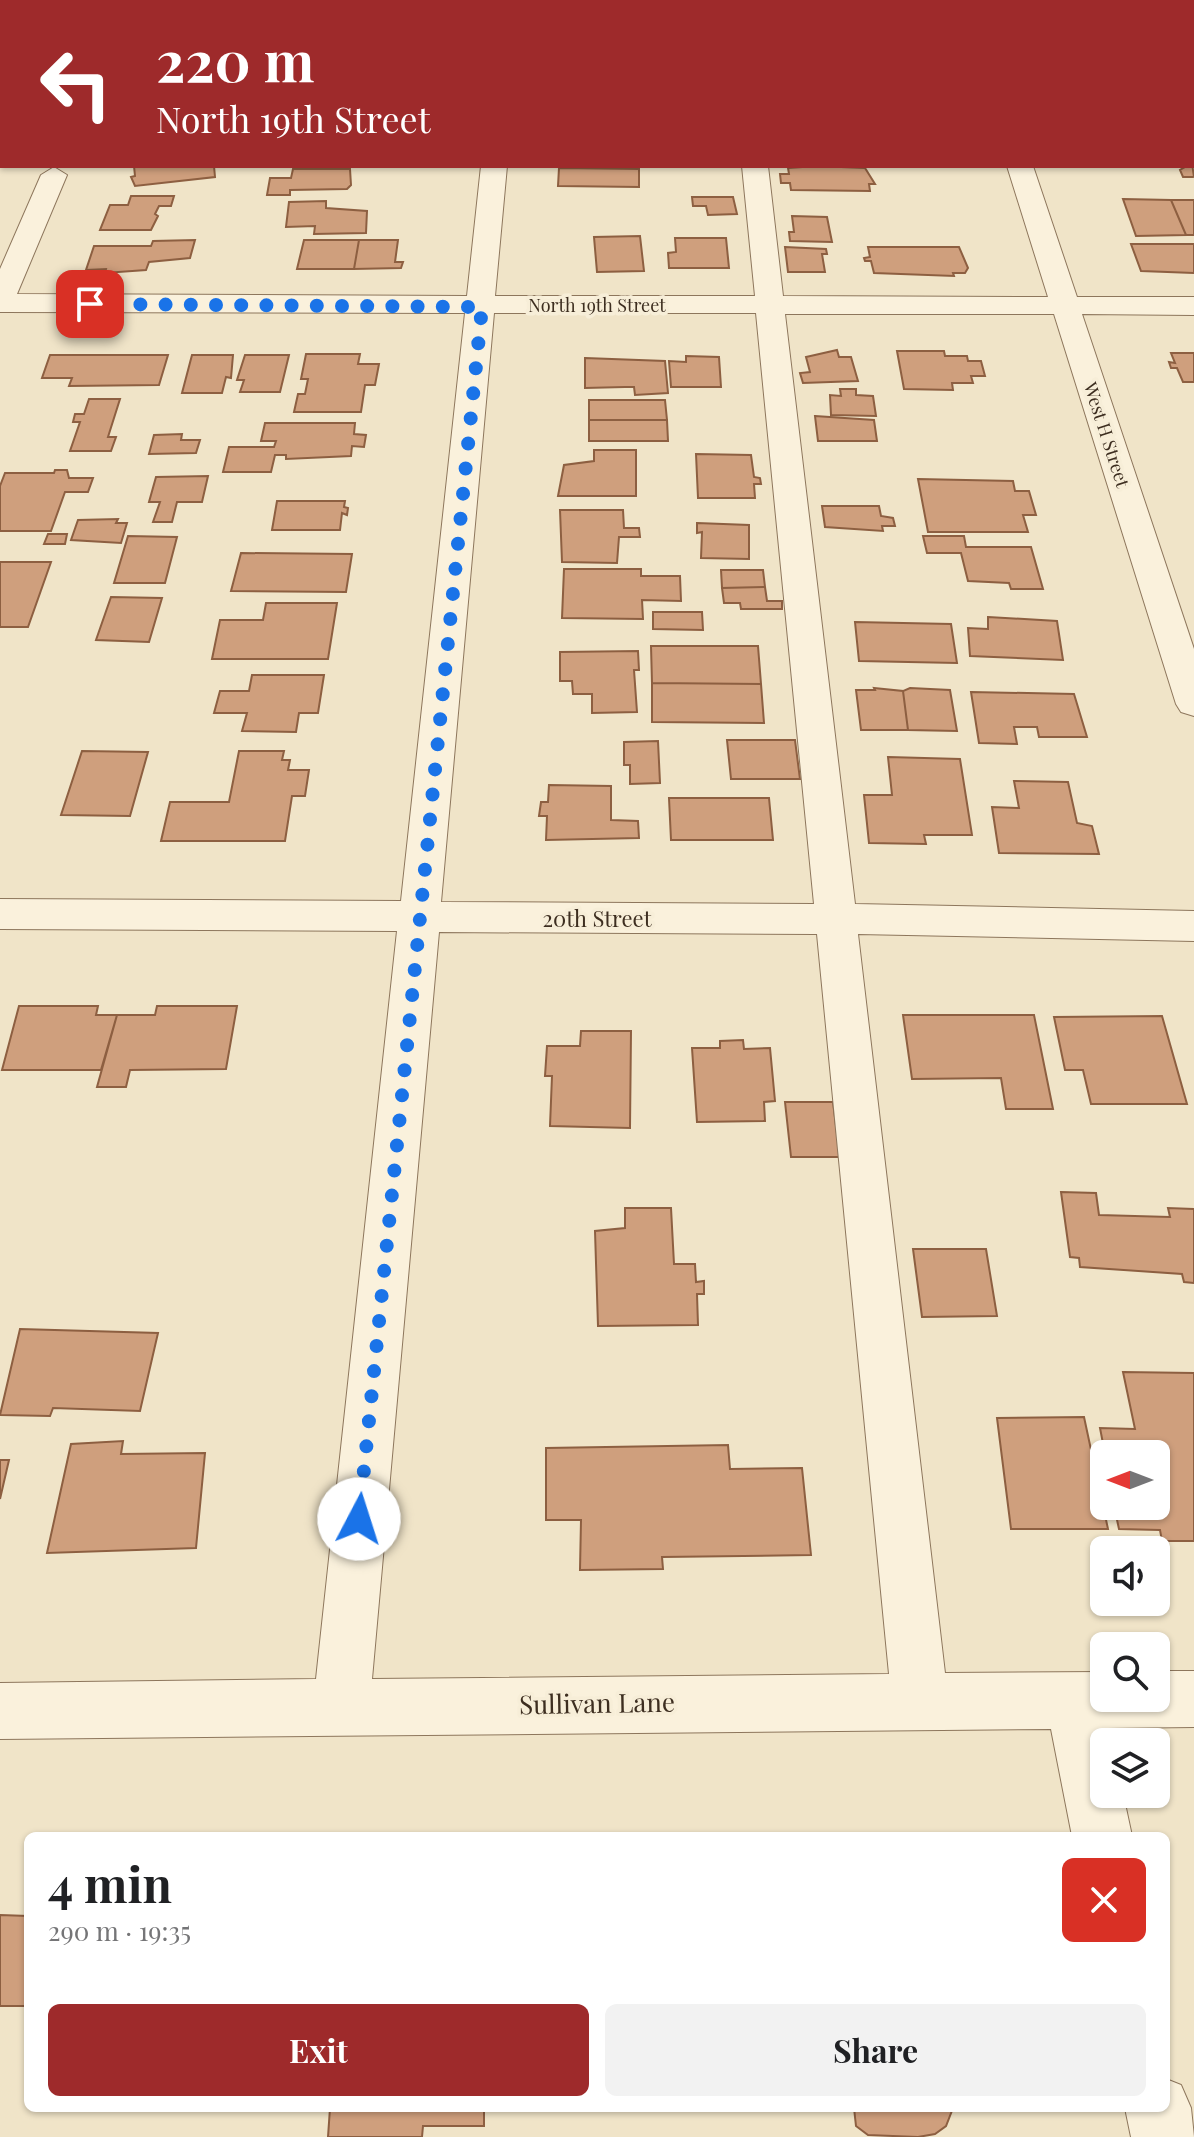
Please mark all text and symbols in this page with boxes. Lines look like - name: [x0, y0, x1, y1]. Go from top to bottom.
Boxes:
- text: 220 m: [156, 22, 314, 97]
- icon: left: [24, 32, 128, 136]
- text: North 19th Street: [156, 94, 431, 142]
- pin: [56, 270, 124, 338]
- icon: arrive: [68, 282, 112, 326]
- street label: North 19th Street: [528, 293, 666, 317]
- street label: West H Street: [1078, 378, 1135, 491]
- street label: 20th Street: [542, 903, 653, 933]
- north arrow: [1090, 1440, 1170, 1520]
- map controls: [1090, 1440, 1170, 1808]
- position arrow: [317, 1477, 401, 1561]
- button: sound: [1090, 1536, 1170, 1616]
- button: search: [1090, 1632, 1170, 1712]
- street label: Sullivan Lane: [519, 1684, 675, 1721]
- button: layers: [1090, 1728, 1170, 1808]
- text: 4 min: [48, 1851, 172, 1915]
- button: close: [1062, 1858, 1146, 1942]
- text: 290 m · 19:35: [48, 1913, 191, 1948]
- button: Exit: [48, 2004, 589, 2096]
- button: Share: [605, 2004, 1146, 2096]

